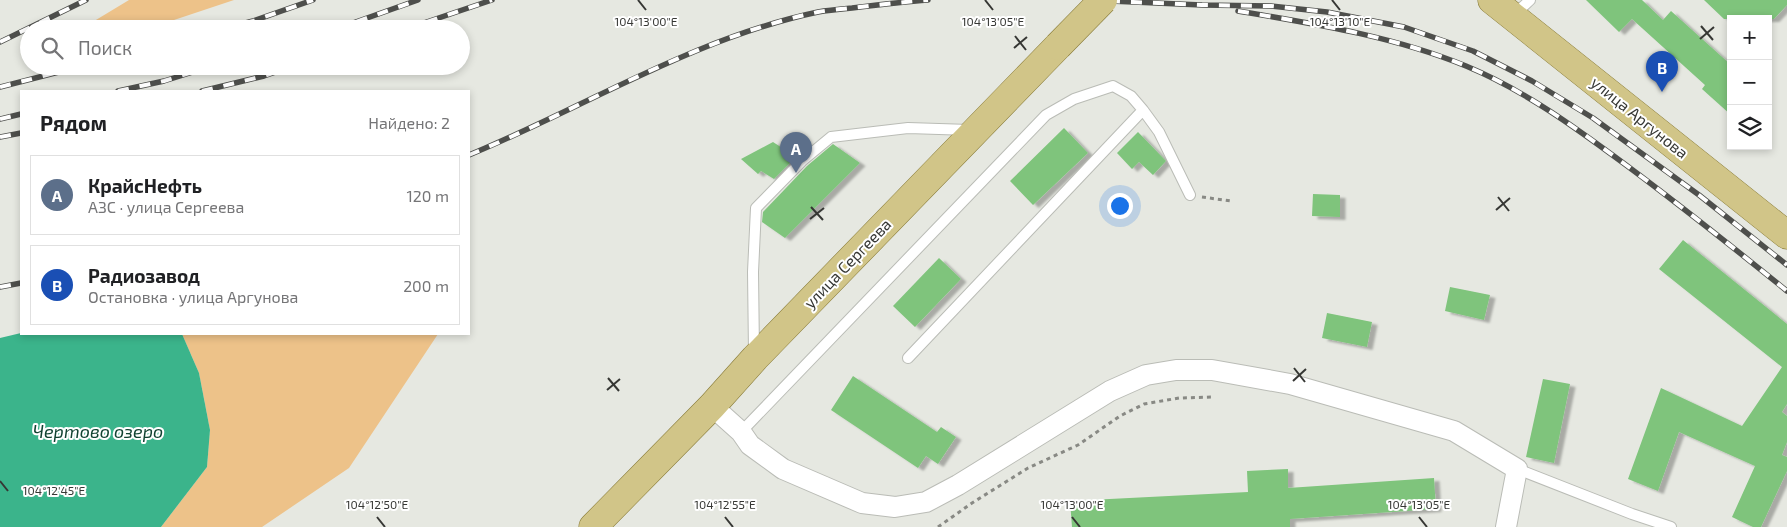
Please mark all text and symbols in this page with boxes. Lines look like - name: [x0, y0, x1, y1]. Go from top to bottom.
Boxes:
- text: 104°13'00"E: [614, 14, 678, 28]
- text: 104°13'05"E: [962, 14, 1024, 28]
- text: 104°13'10"E: [1310, 14, 1371, 28]
- map controls: [1727, 15, 1772, 150]
- button: +: [1727, 15, 1772, 60]
- search box: [20, 20, 470, 75]
- icon: search: [38, 34, 66, 62]
- text: Поиск: [78, 36, 132, 59]
- pin: B: [1646, 51, 1678, 92]
- button: −: [1727, 60, 1772, 105]
- street label: улица Аргунова: [1587, 72, 1692, 163]
- button: layers: [1727, 105, 1772, 150]
- text: Рядом: [40, 110, 107, 135]
- text: Найдено: 2: [368, 113, 450, 132]
- pin: A: [780, 132, 812, 173]
- text: КрайсНефть: [88, 174, 202, 197]
- text: A: [52, 186, 62, 205]
- text: 120 m: [406, 186, 449, 205]
- your location: [1107, 193, 1133, 219]
- text: АЗС · улица Сергеева: [88, 197, 244, 216]
- street label: улица Сергеева: [799, 214, 895, 313]
- text: Радиозавод: [88, 264, 200, 287]
- text: B: [52, 276, 62, 295]
- text: 200 m: [403, 276, 449, 295]
- text: Остановка · улица Аргунова: [88, 287, 298, 306]
- water label: Чертово озеро: [33, 420, 163, 442]
- text: 104°12'45"E: [23, 483, 85, 497]
- text: 104°12'50"E: [346, 497, 408, 511]
- text: 104°12'55"E: [694, 497, 756, 511]
- text: 104°13'00"E: [1040, 497, 1104, 511]
- text: 104°13'05"E: [1388, 497, 1450, 511]

